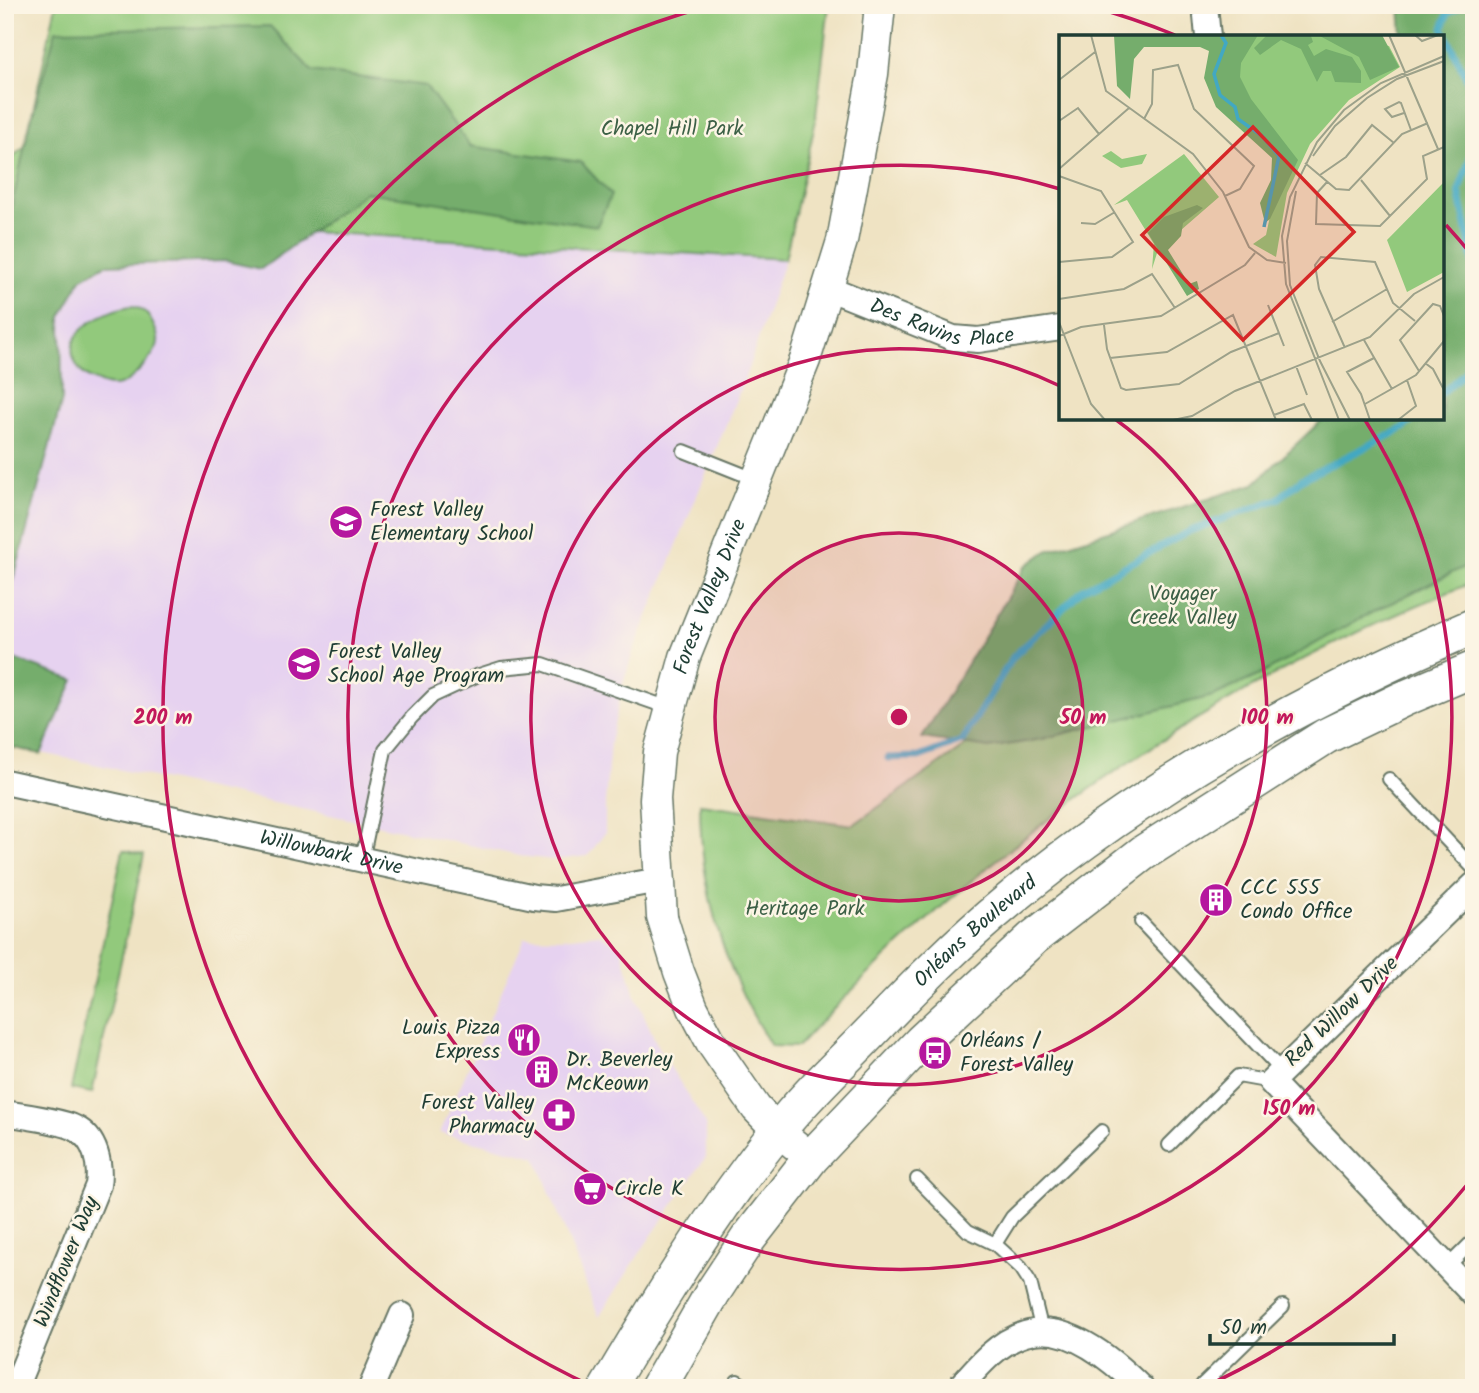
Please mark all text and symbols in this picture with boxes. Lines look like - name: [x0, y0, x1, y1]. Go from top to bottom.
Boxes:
- inset map: [1059, 35, 1444, 420]
- park label: Chapel Hill Park: [601, 113, 743, 146]
- street label: Des Ravins Place: [864, 290, 1017, 357]
- place label: Forest Valley Elementary School: [370, 494, 533, 551]
- school or university icon: Forest Valley Elementary School: [327, 503, 365, 541]
- street label: Forest Valley Drive: [664, 513, 756, 678]
- park label: Voyager Creek Valley: [1129, 578, 1237, 635]
- place label: Forest Valley School Age Program: [328, 636, 504, 693]
- school or university icon: Forest Valley School Age Program: [285, 645, 323, 683]
- text: 200 m: [133, 702, 193, 735]
- text: 50 m: [1059, 702, 1106, 735]
- text: 100 m: [1240, 702, 1294, 735]
- centre of rings: [887, 705, 911, 729]
- street label: Willowbark Drive: [257, 821, 406, 885]
- street label: Orléans Boulevard: [906, 867, 1045, 996]
- place label: CCC 555 Condo Office: [1240, 872, 1353, 929]
- building icon: CCC 555 Condo Office: [1197, 881, 1235, 919]
- park label: Heritage Park: [745, 893, 865, 926]
- street label: Red Willow Drive: [1277, 948, 1407, 1075]
- place label: Louis Pizza Express: [402, 1012, 500, 1069]
- restaurant icon: Louis Pizza Express: [505, 1021, 543, 1059]
- place label: Orléans / Forest Valley: [960, 1025, 1073, 1082]
- bus stop icon: Orléans / Forest Valley: [916, 1034, 954, 1072]
- place label: Dr. Beverley McKeown: [566, 1044, 673, 1101]
- building icon: Dr. Beverley McKeown: [523, 1053, 561, 1091]
- place label: Forest Valley Pharmacy: [421, 1087, 534, 1144]
- text: 150 m: [1262, 1093, 1316, 1126]
- pharmacy icon: Forest Valley Pharmacy: [540, 1096, 578, 1134]
- supermarket icon: Circle K: [571, 1170, 609, 1208]
- place label: Circle K: [614, 1173, 684, 1206]
- street label: Windflower Way: [26, 1191, 108, 1333]
- scale bar: [1210, 1302, 1393, 1346]
- text: 50 m: [1220, 1312, 1267, 1345]

